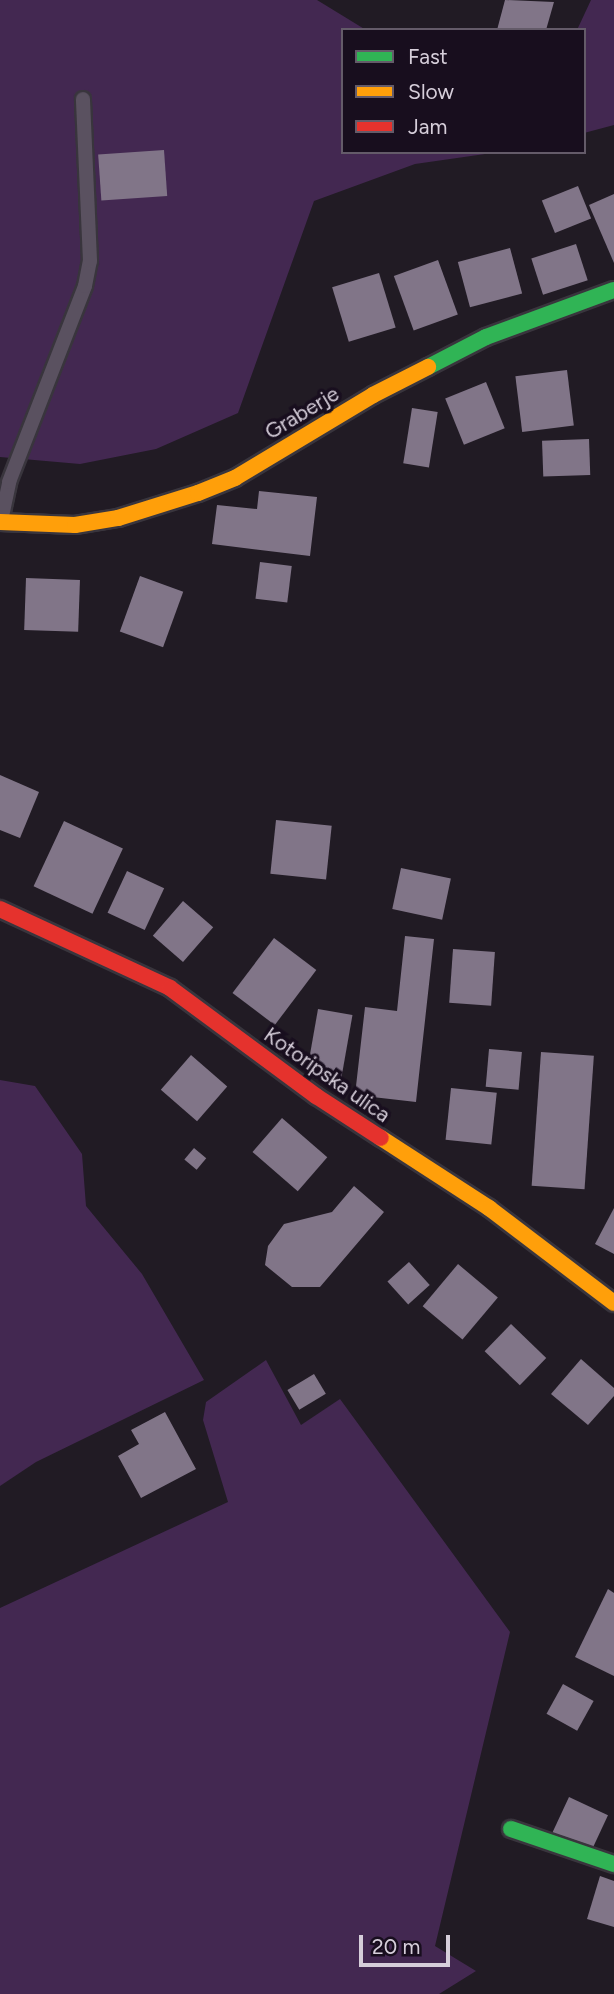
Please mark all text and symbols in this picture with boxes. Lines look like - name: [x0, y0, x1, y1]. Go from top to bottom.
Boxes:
- legend: [341, 28, 586, 154]
- text: Fast: [408, 44, 448, 69]
- text: Slow: [408, 79, 454, 104]
- text: Jam: [408, 114, 447, 139]
- street label: Graberje: [260, 381, 344, 445]
- street label: Kotoripska ulica: [259, 1022, 395, 1128]
- scale bar: [362, 1920, 453, 1964]
- text: 20 m: [372, 1934, 420, 1959]

